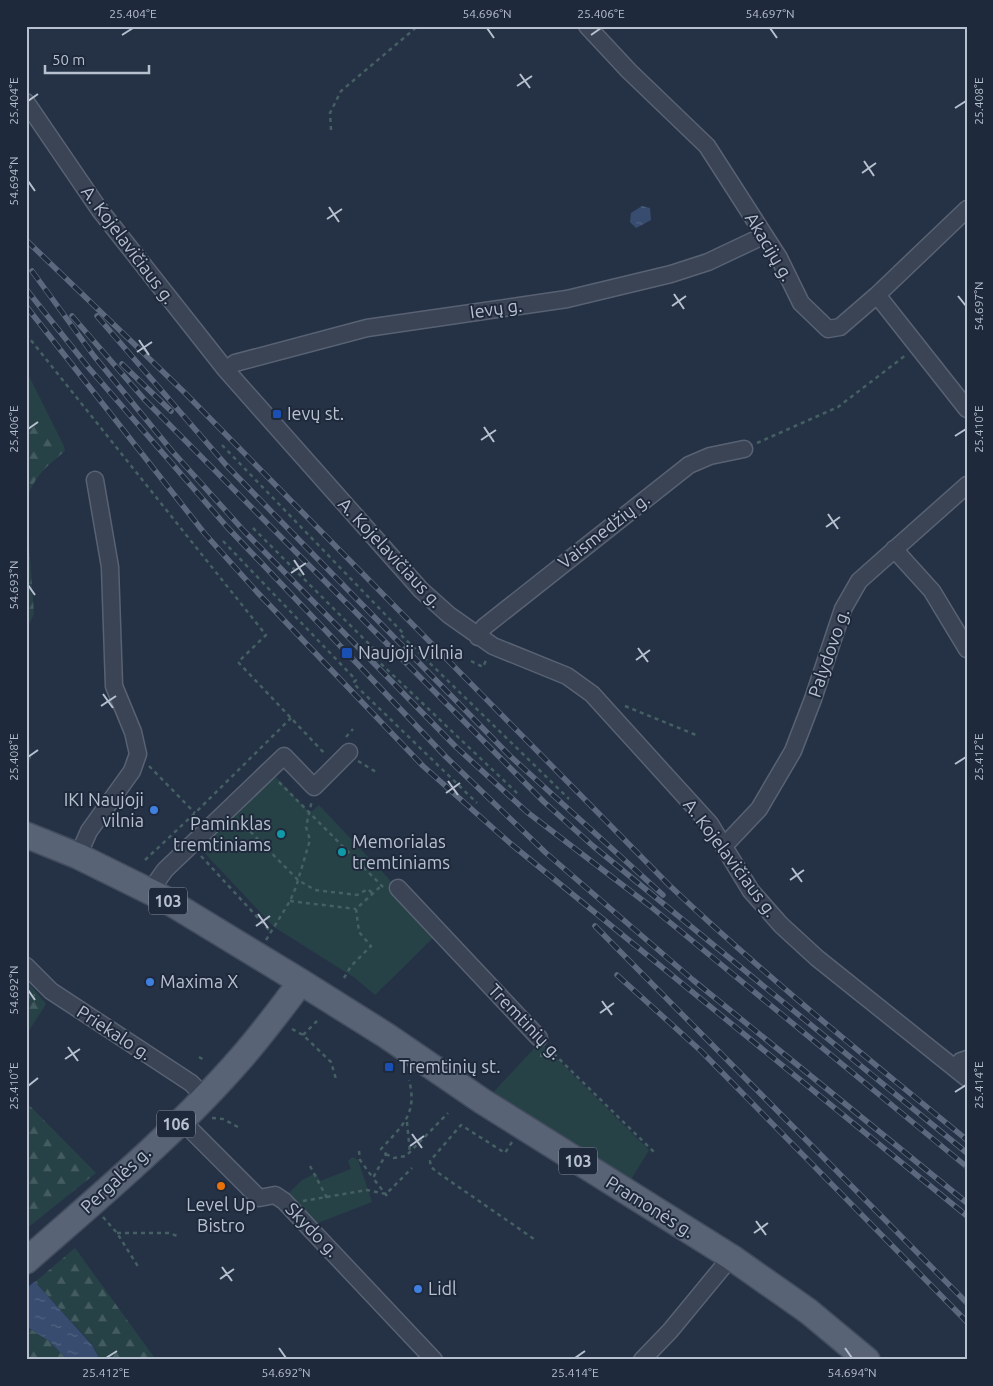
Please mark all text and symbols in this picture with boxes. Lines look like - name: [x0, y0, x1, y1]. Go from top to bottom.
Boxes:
- text: 25.404°E: [109, 7, 157, 20]
- text: 54.696°N: [462, 7, 512, 20]
- text: 25.406°E: [577, 7, 625, 20]
- text: 54.697°N: [745, 7, 795, 20]
- scale bar: [45, 42, 149, 74]
- text: 50 m: [52, 51, 85, 68]
- text: 25.404°E: [7, 77, 20, 125]
- text: 25.408°E: [972, 77, 985, 125]
- text: 54.694°N: [7, 156, 20, 206]
- street label: A. Kojelavičiaus g.: [78, 182, 180, 307]
- street label: Akacijų g.: [742, 209, 798, 284]
- text: 54.697°N: [972, 281, 985, 331]
- street label: Ievų g.: [468, 294, 523, 322]
- place label: Ievų st.: [287, 403, 344, 423]
- text: 25.406°E: [7, 405, 20, 453]
- text: 25.410°E: [972, 405, 985, 453]
- marker: Ievų st.: [271, 408, 283, 420]
- street label: Vaismedžių g.: [554, 488, 653, 572]
- street label: A. Kojelavičiaus g.: [335, 493, 447, 611]
- text: 54.693°N: [7, 560, 20, 610]
- street label: Palydovo g.: [804, 606, 853, 700]
- place label: Naujoji Vilnia: [358, 642, 463, 662]
- marker: Naujoji Vilnia: [340, 646, 354, 660]
- text: 25.408°E: [7, 733, 20, 781]
- text: 25.412°E: [972, 733, 985, 781]
- place label: IKI Naujoji vilnia: [64, 789, 144, 830]
- street label: A. Kojelavičiaus g.: [680, 795, 782, 920]
- marker: IKI Naujoji vilnia: [148, 804, 160, 816]
- place label: Paminklas tremtiniams: [173, 813, 271, 854]
- marker: Paminklas tremtiniams: [275, 828, 287, 840]
- place label: Memorialas tremtiniams: [352, 831, 450, 872]
- marker: Memorialas tremtiniams: [336, 846, 348, 858]
- road number: 103: [149, 888, 187, 914]
- text: 54.692°N: [7, 965, 20, 1015]
- place label: Maxima X: [160, 971, 238, 991]
- marker: Maxima X: [144, 976, 156, 988]
- street label: Tremtinių g.: [485, 979, 567, 1063]
- street label: Priekalo g.: [74, 1001, 155, 1064]
- place label: Tremtinių st.: [399, 1056, 501, 1076]
- marker: Tremtinių st.: [383, 1061, 395, 1073]
- text: 25.414°E: [972, 1061, 985, 1109]
- text: 25.410°E: [7, 1062, 20, 1110]
- road number: 106: [157, 1110, 195, 1138]
- street label: Pergalės g.: [76, 1142, 154, 1217]
- road number: 103: [559, 1148, 597, 1174]
- street label: Pramonės g.: [603, 1171, 698, 1241]
- marker: Level Up Bistro: [215, 1180, 227, 1192]
- place label: Level Up Bistro: [186, 1194, 256, 1235]
- street label: Skydo g.: [282, 1198, 343, 1260]
- place label: Lidl: [428, 1278, 457, 1298]
- marker: Lidl: [412, 1283, 424, 1295]
- text: 25.412°E: [82, 1366, 130, 1379]
- text: 54.692°N: [261, 1366, 311, 1379]
- text: 25.414°E: [551, 1366, 599, 1379]
- text: 54.694°N: [827, 1366, 877, 1379]

